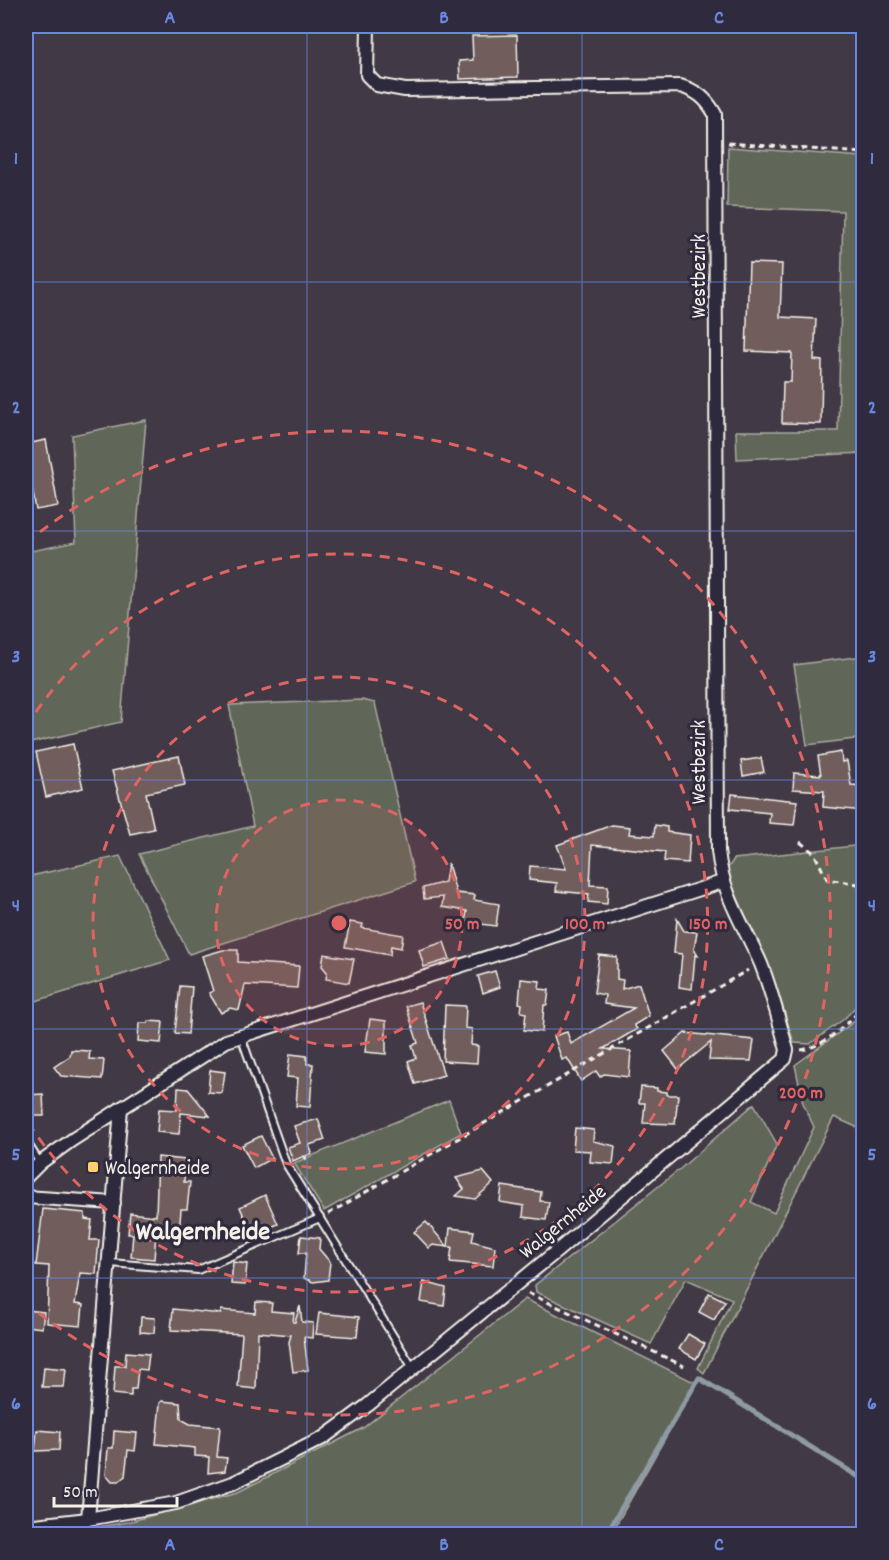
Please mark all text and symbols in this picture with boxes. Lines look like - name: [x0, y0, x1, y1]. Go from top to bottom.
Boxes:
- text: A: [165, 5, 176, 33]
- text: B: [439, 5, 449, 33]
- text: C: [714, 5, 724, 33]
- text: 1: [14, 146, 18, 174]
- text: 1: [870, 146, 874, 174]
- street label: Westbezirk: [686, 234, 716, 318]
- text: 2: [12, 395, 20, 423]
- text: 2: [868, 395, 876, 423]
- text: 3: [12, 644, 20, 672]
- text: 3: [868, 644, 876, 672]
- street label: Westbezirk: [686, 720, 716, 804]
- text: 4: [12, 893, 20, 921]
- text: 4: [868, 893, 876, 921]
- centre of rings: [329, 913, 349, 933]
- text: 50 m: [445, 913, 479, 938]
- text: 100 m: [565, 913, 605, 938]
- text: 150 m: [689, 913, 727, 938]
- text: 200 m: [779, 1082, 823, 1107]
- text: 5: [11, 1142, 21, 1170]
- text: 5: [867, 1142, 877, 1170]
- place label: Walgernheide: [105, 1155, 210, 1185]
- marker: Walgernheide: [86, 1160, 100, 1174]
- street label: Walgernheide: [514, 1179, 614, 1268]
- district label: Walgernheide: [136, 1214, 270, 1253]
- text: 6: [11, 1391, 21, 1419]
- text: 6: [867, 1391, 877, 1419]
- scale bar: [54, 1470, 177, 1508]
- text: 50 m: [63, 1481, 98, 1506]
- text: A: [165, 1532, 176, 1560]
- text: B: [439, 1532, 449, 1560]
- text: C: [714, 1532, 724, 1560]

